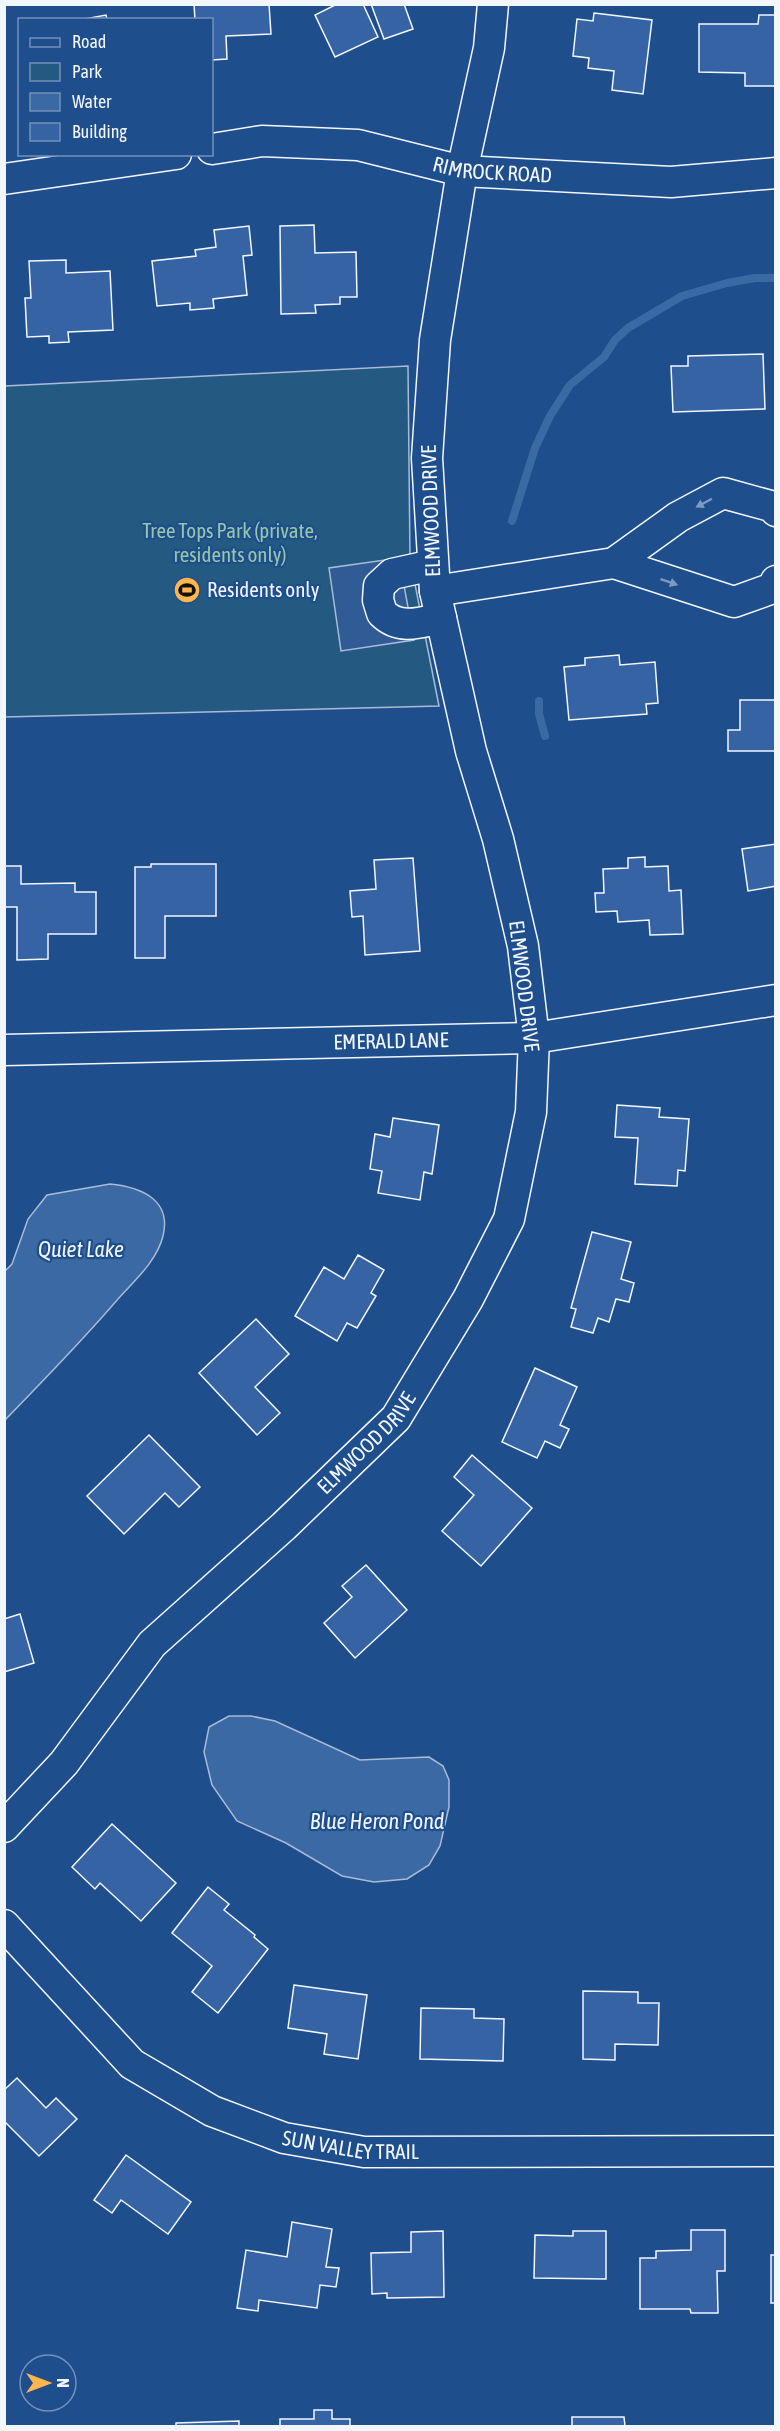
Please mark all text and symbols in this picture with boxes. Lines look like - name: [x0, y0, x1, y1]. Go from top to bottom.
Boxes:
- legend: [18, 18, 213, 156]
- text: Road: [72, 31, 106, 52]
- text: Park: [72, 61, 102, 82]
- text: Water: [72, 91, 112, 112]
- text: Building: [72, 121, 127, 142]
- street label: RIMROCK ROAD: [430, 151, 553, 187]
- street label: ELMWOOD DRIVE: [416, 445, 444, 578]
- one-way arrow: [695, 498, 712, 508]
- park label: Tree Tops Park (private, residents only): [142, 518, 318, 566]
- sports icon: Residents only: [172, 575, 202, 605]
- place label: Residents only: [207, 577, 320, 601]
- one-way arrow: [660, 578, 678, 588]
- street label: ELMWOOD DRIVE: [505, 919, 545, 1053]
- street label: EMERALD LANE: [333, 1027, 449, 1054]
- water label: Quiet Lake: [38, 1236, 124, 1262]
- street label: ELMWOOD DRIVE: [312, 1387, 420, 1498]
- water label: Blue Heron Pond: [310, 1808, 444, 1834]
- street label: SUN VALLEY TRAIL: [281, 2125, 419, 2163]
- north arrow: [18, 2353, 78, 2413]
- text: N: [54, 2378, 72, 2388]

